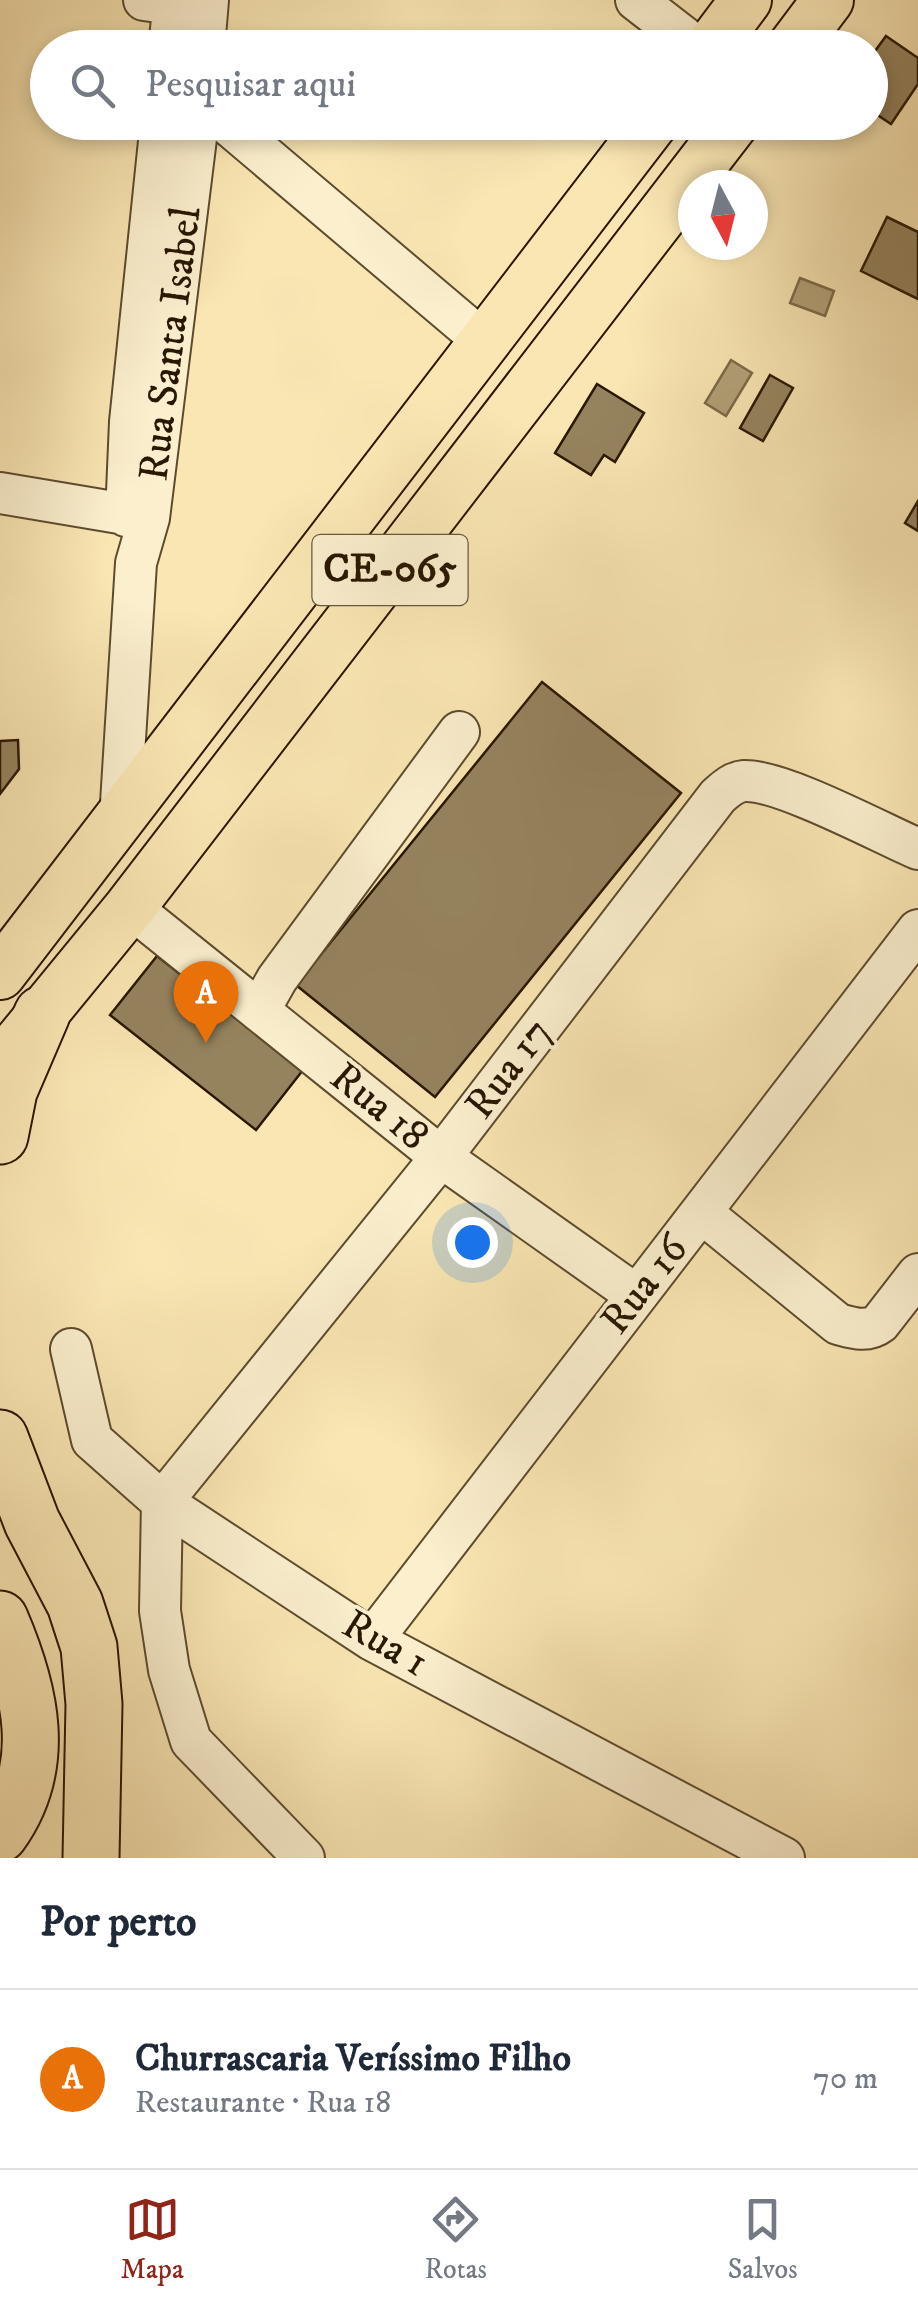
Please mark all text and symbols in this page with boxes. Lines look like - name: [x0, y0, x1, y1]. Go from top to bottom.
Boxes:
- search box: [30, 30, 888, 140]
- icon: search: [65, 58, 120, 113]
- text: Pesquisar aqui: [145, 61, 356, 109]
- north arrow: [678, 170, 768, 260]
- street label: Rua Santa Isabel: [128, 204, 214, 484]
- road number: CE-065: [312, 535, 468, 605]
- pin: A: [174, 960, 238, 1043]
- street label: Rua 17: [454, 1008, 564, 1130]
- street label: Rua 18: [319, 1052, 439, 1162]
- your location: [447, 1217, 498, 1268]
- street label: Rua 16: [590, 1223, 701, 1345]
- street label: Rua 1: [333, 1599, 437, 1689]
- text: Por perto: [40, 1897, 197, 1949]
- text: Churrascaria Veríssimo Filho: [135, 2035, 571, 2083]
- text: A: [62, 2059, 83, 2099]
- text: 70 m: [813, 2059, 878, 2099]
- text: Restaurante · Rua 18: [135, 2083, 391, 2123]
- tab: Mapa: [120, 2192, 184, 2287]
- tab: Rotas: [425, 2192, 487, 2287]
- tab: Salvos: [728, 2192, 798, 2287]

